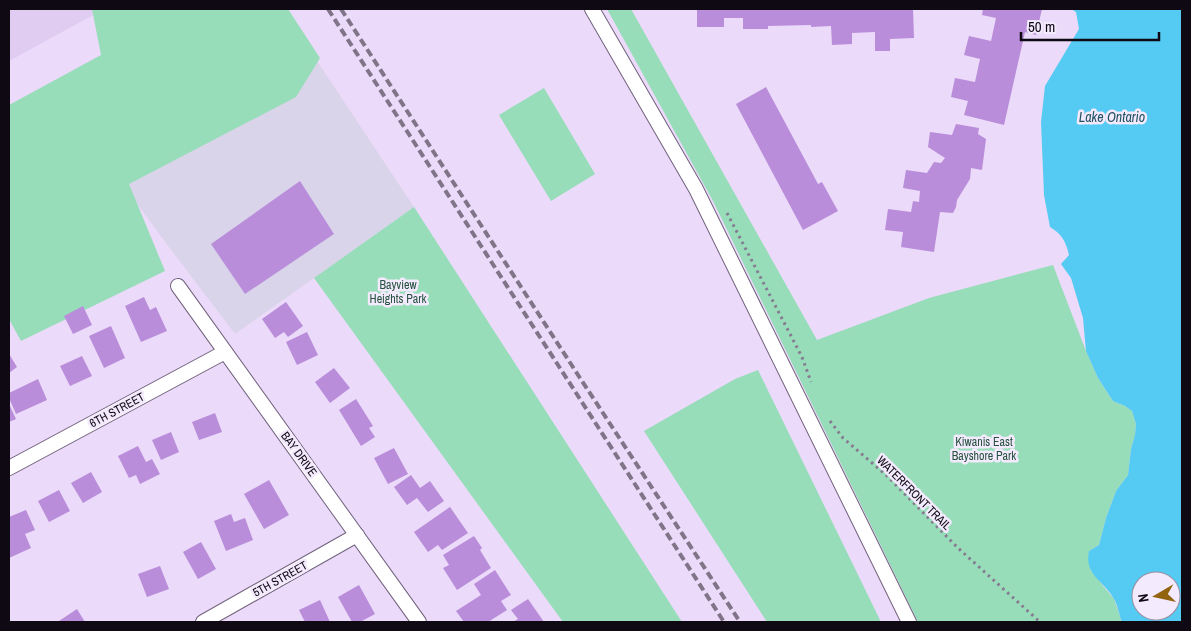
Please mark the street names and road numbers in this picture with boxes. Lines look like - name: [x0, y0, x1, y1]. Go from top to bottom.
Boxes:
- street label: 6TH STREET: [87, 389, 147, 431]
- street label: BAY DRIVE: [277, 428, 321, 480]
- street label: WATERFRONT TRAIL: [873, 452, 955, 534]
- street label: 5TH STREET: [250, 557, 310, 601]

